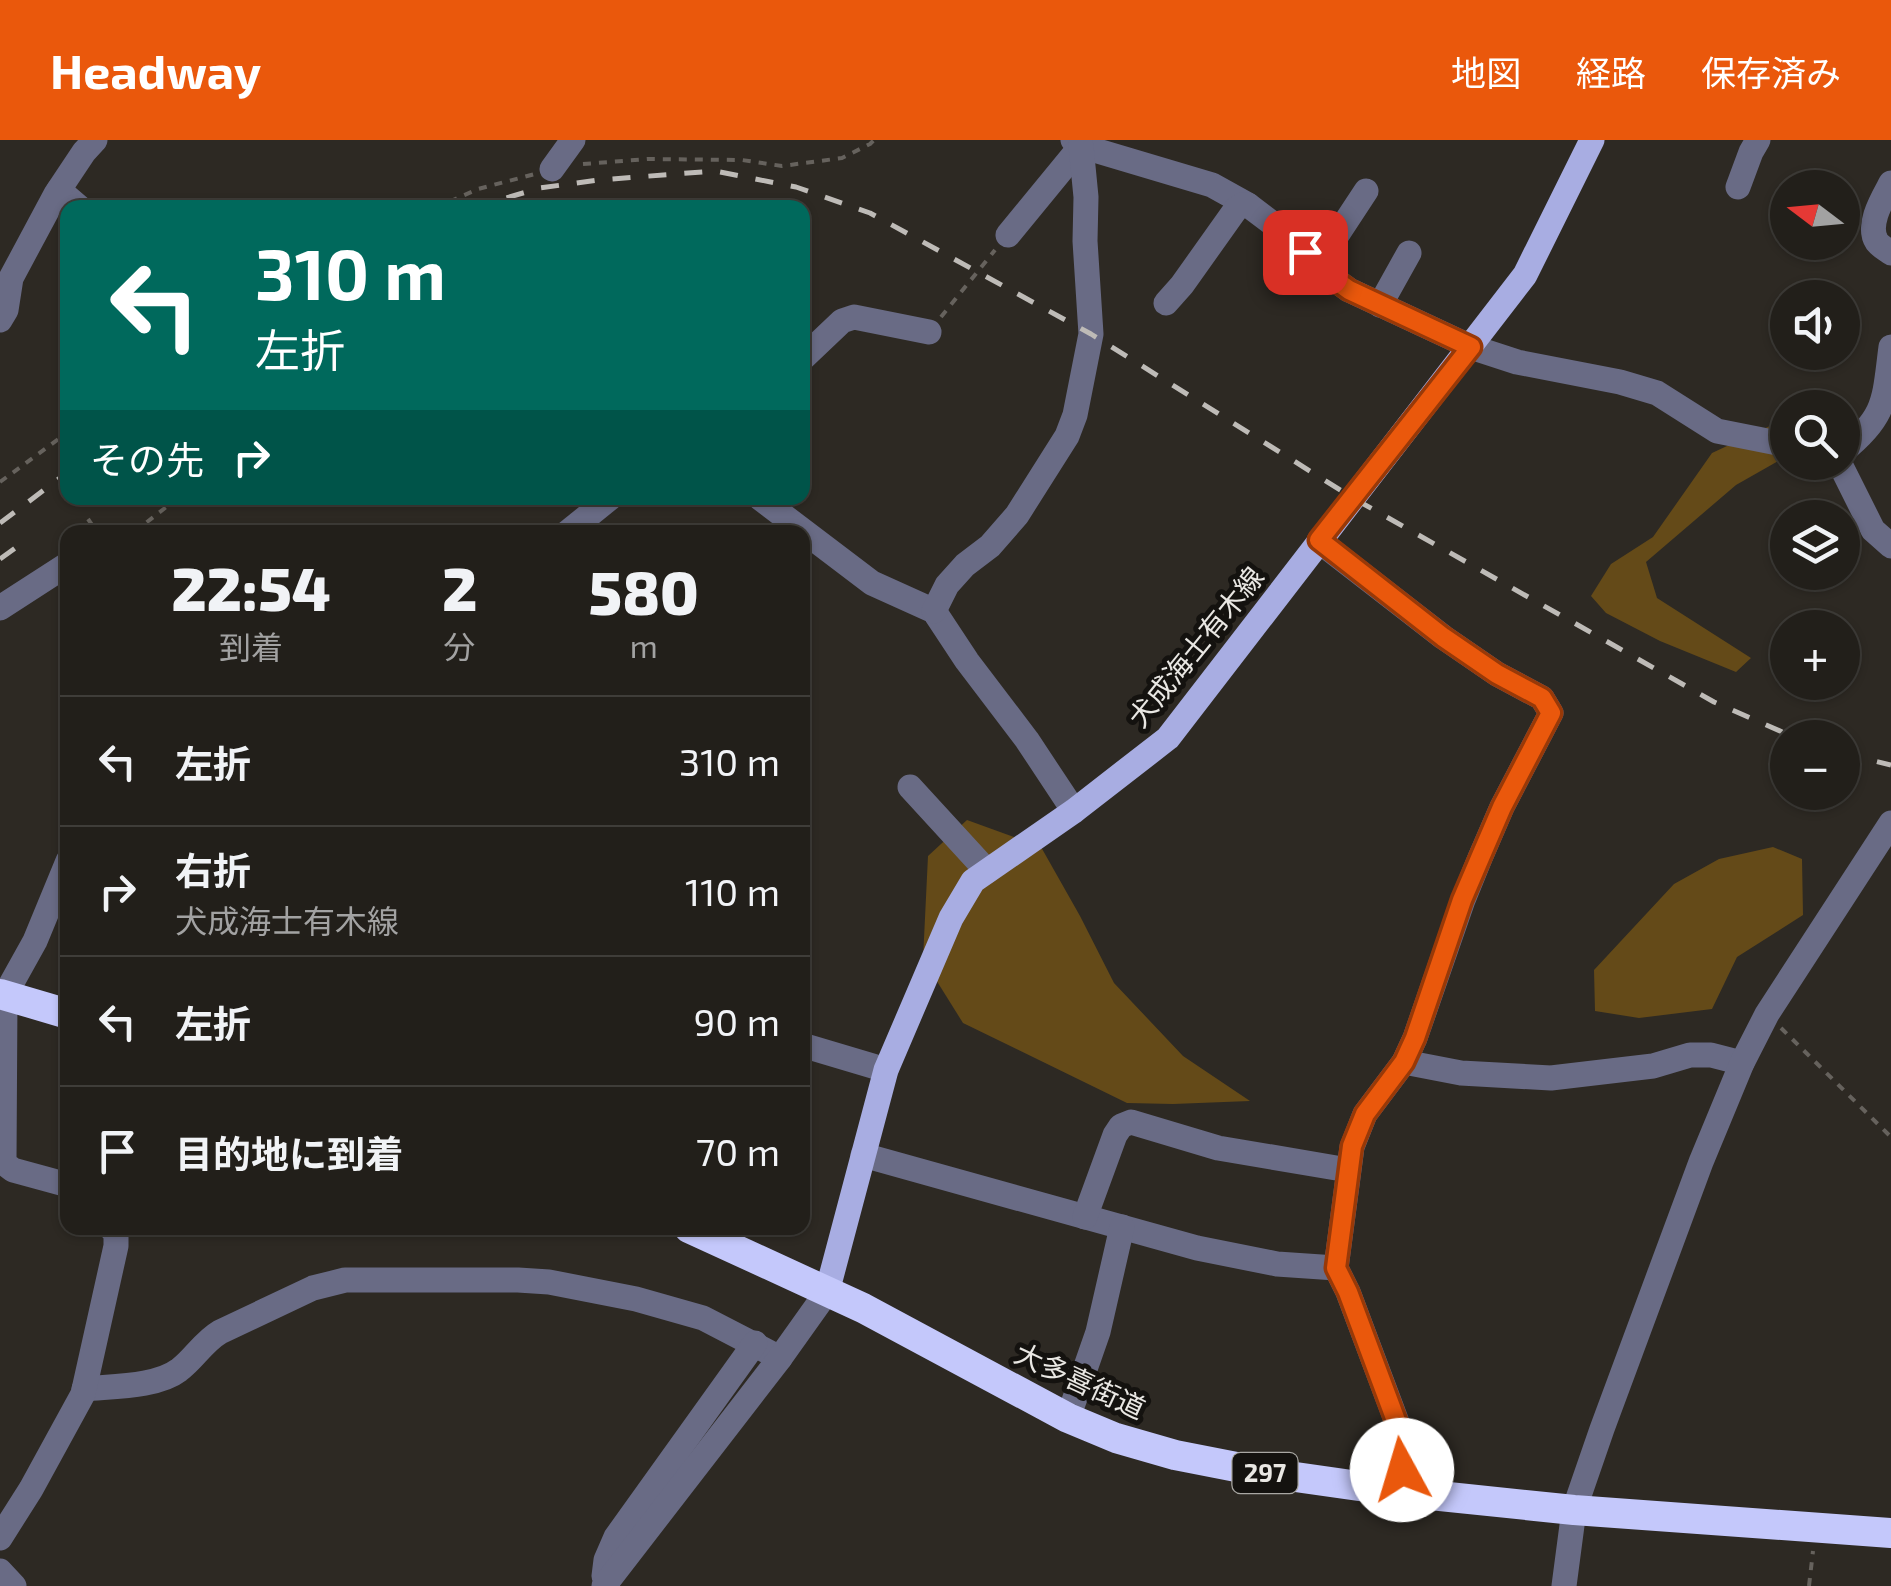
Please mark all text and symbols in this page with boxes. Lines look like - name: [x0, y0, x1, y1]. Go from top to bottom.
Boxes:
- text: Headway: [50, 41, 261, 99]
- text: 地図: [1451, 51, 1521, 93]
- text: 経路: [1576, 51, 1646, 93]
- text: 保存済み: [1701, 51, 1841, 93]
- north arrow: [1770, 170, 1860, 260]
- map controls: [1770, 170, 1860, 810]
- pin: [1263, 210, 1348, 295]
- icon: arrive: [1278, 225, 1333, 280]
- text: 310 m: [255, 230, 446, 314]
- icon: left: [90, 240, 220, 370]
- button: sound: [1770, 280, 1860, 370]
- text: 左折: [255, 322, 345, 376]
- button: search: [1770, 390, 1860, 480]
- icon: right: [224, 430, 279, 485]
- text: その先: [90, 436, 204, 482]
- button: layers: [1770, 500, 1860, 590]
- text: 22:54: [171, 551, 331, 623]
- text: 2: [442, 551, 477, 623]
- text: 580: [589, 555, 699, 627]
- street label: 犬成海士有木線: [1120, 560, 1270, 733]
- button: +: [1770, 610, 1860, 700]
- text: m: [630, 626, 658, 664]
- text: 到着: [219, 627, 283, 665]
- text: 分: [444, 627, 476, 665]
- button: −: [1770, 720, 1860, 810]
- icon: left: [90, 734, 145, 789]
- text: 310 m: [679, 738, 780, 784]
- text: 左折: [175, 740, 251, 786]
- text: 右折: [175, 847, 251, 893]
- icon: right: [90, 864, 145, 919]
- text: 110 m: [685, 868, 780, 914]
- text: 犬成海士有木線: [175, 901, 399, 939]
- icon: left: [90, 994, 145, 1049]
- text: 90 m: [694, 998, 780, 1044]
- text: 左折: [175, 1000, 251, 1046]
- icon: arrive: [90, 1124, 145, 1179]
- text: 70 m: [696, 1128, 780, 1174]
- text: 目的地に到着: [175, 1130, 403, 1176]
- street label: 大多喜街道: [1010, 1335, 1151, 1425]
- position arrow: [1350, 1418, 1454, 1522]
- road number: 297: [1232, 1453, 1298, 1493]

